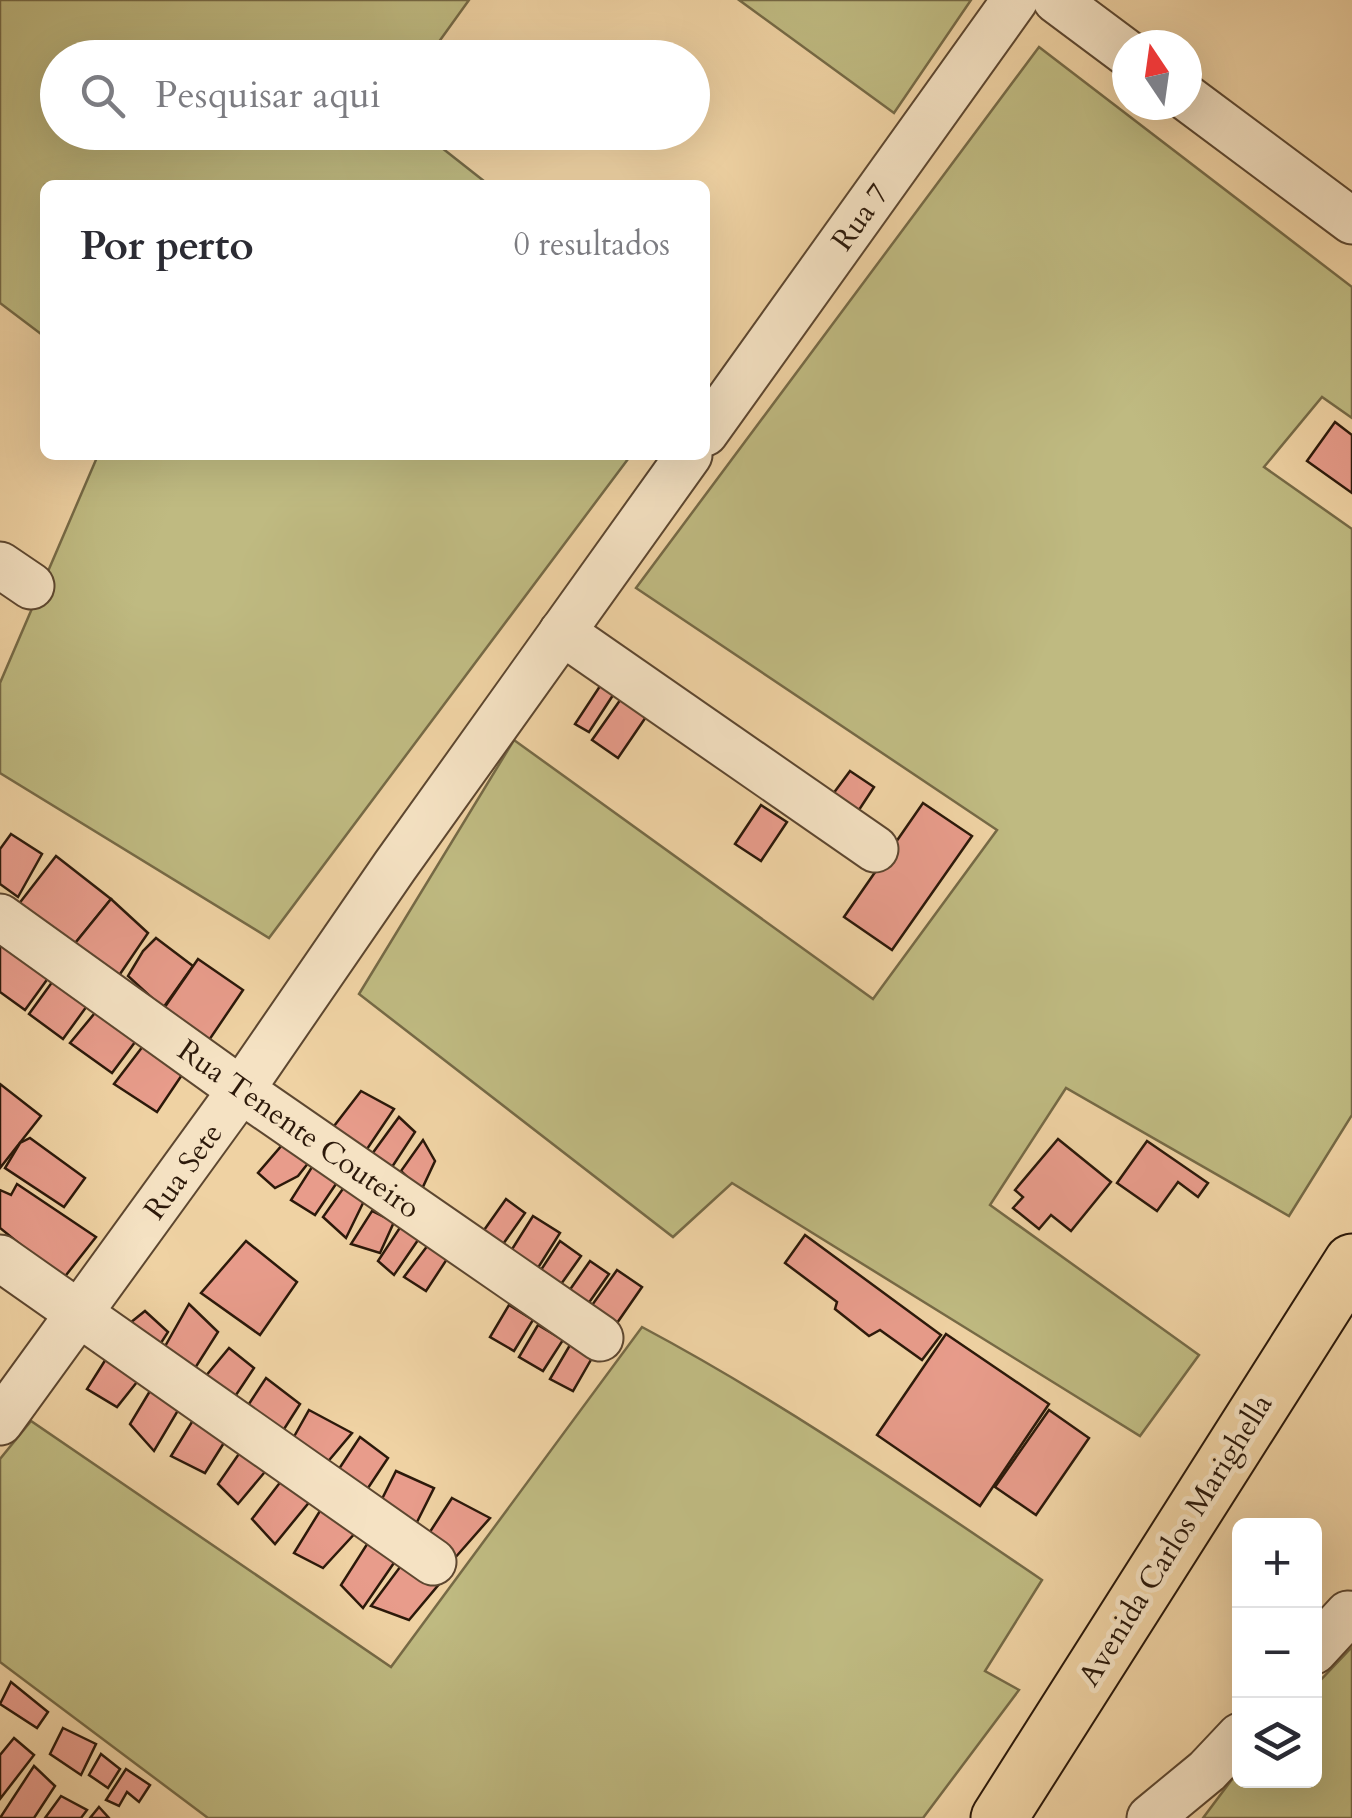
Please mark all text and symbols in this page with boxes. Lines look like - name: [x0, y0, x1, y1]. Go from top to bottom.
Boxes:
- north arrow: [1112, 30, 1202, 120]
- search box: [40, 40, 710, 150]
- icon: search: [75, 68, 130, 123]
- text: Pesquisar aqui: [155, 69, 381, 121]
- street label: Rua 7: [822, 175, 899, 259]
- text: Por perto: [80, 217, 254, 274]
- text: 0 resultados: [513, 223, 670, 267]
- street label: Rua Tenente Couteiro: [169, 1030, 428, 1229]
- street label: Rua Sete: [134, 1115, 232, 1228]
- street label: Avenida Carlos Marighella: [1069, 1386, 1282, 1694]
- map controls: [1232, 1518, 1322, 1788]
- button: +: [1232, 1518, 1322, 1608]
- button: −: [1232, 1608, 1322, 1698]
- button: layers: [1232, 1698, 1322, 1788]

